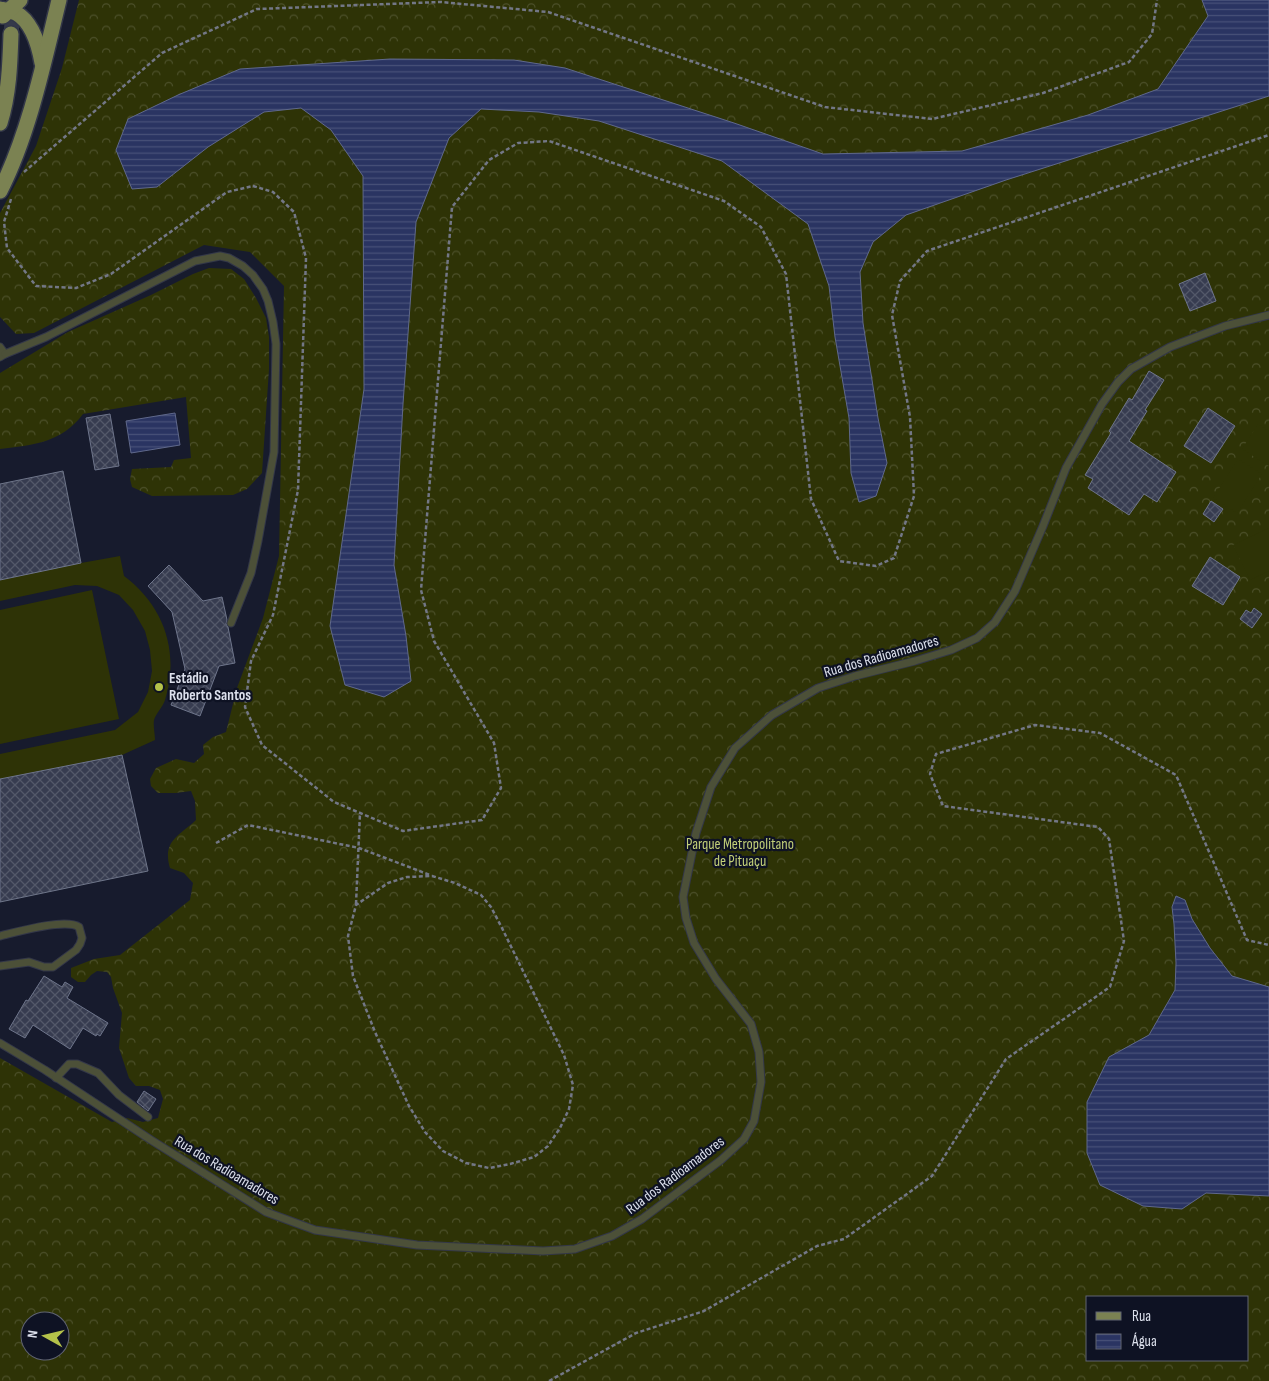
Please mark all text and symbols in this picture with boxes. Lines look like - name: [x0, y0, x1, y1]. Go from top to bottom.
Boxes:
- street label: Rua dos Radioamadores: [822, 631, 941, 682]
- place label: Estádio Roberto Santos: [169, 669, 251, 705]
- marker: Estádio Roberto Santos: [153, 681, 165, 693]
- park label: Parque Metropolitano de Pituaçu: [686, 835, 794, 871]
- street label: Rua dos Radioamadores: [171, 1132, 282, 1209]
- street label: Rua dos Radioamadores: [622, 1132, 728, 1219]
- legend: [1086, 1296, 1249, 1361]
- text: Rua: [1132, 1307, 1151, 1326]
- north arrow: [20, 1311, 70, 1361]
- text: N: [24, 1329, 42, 1339]
- text: Água: [1131, 1332, 1157, 1351]

